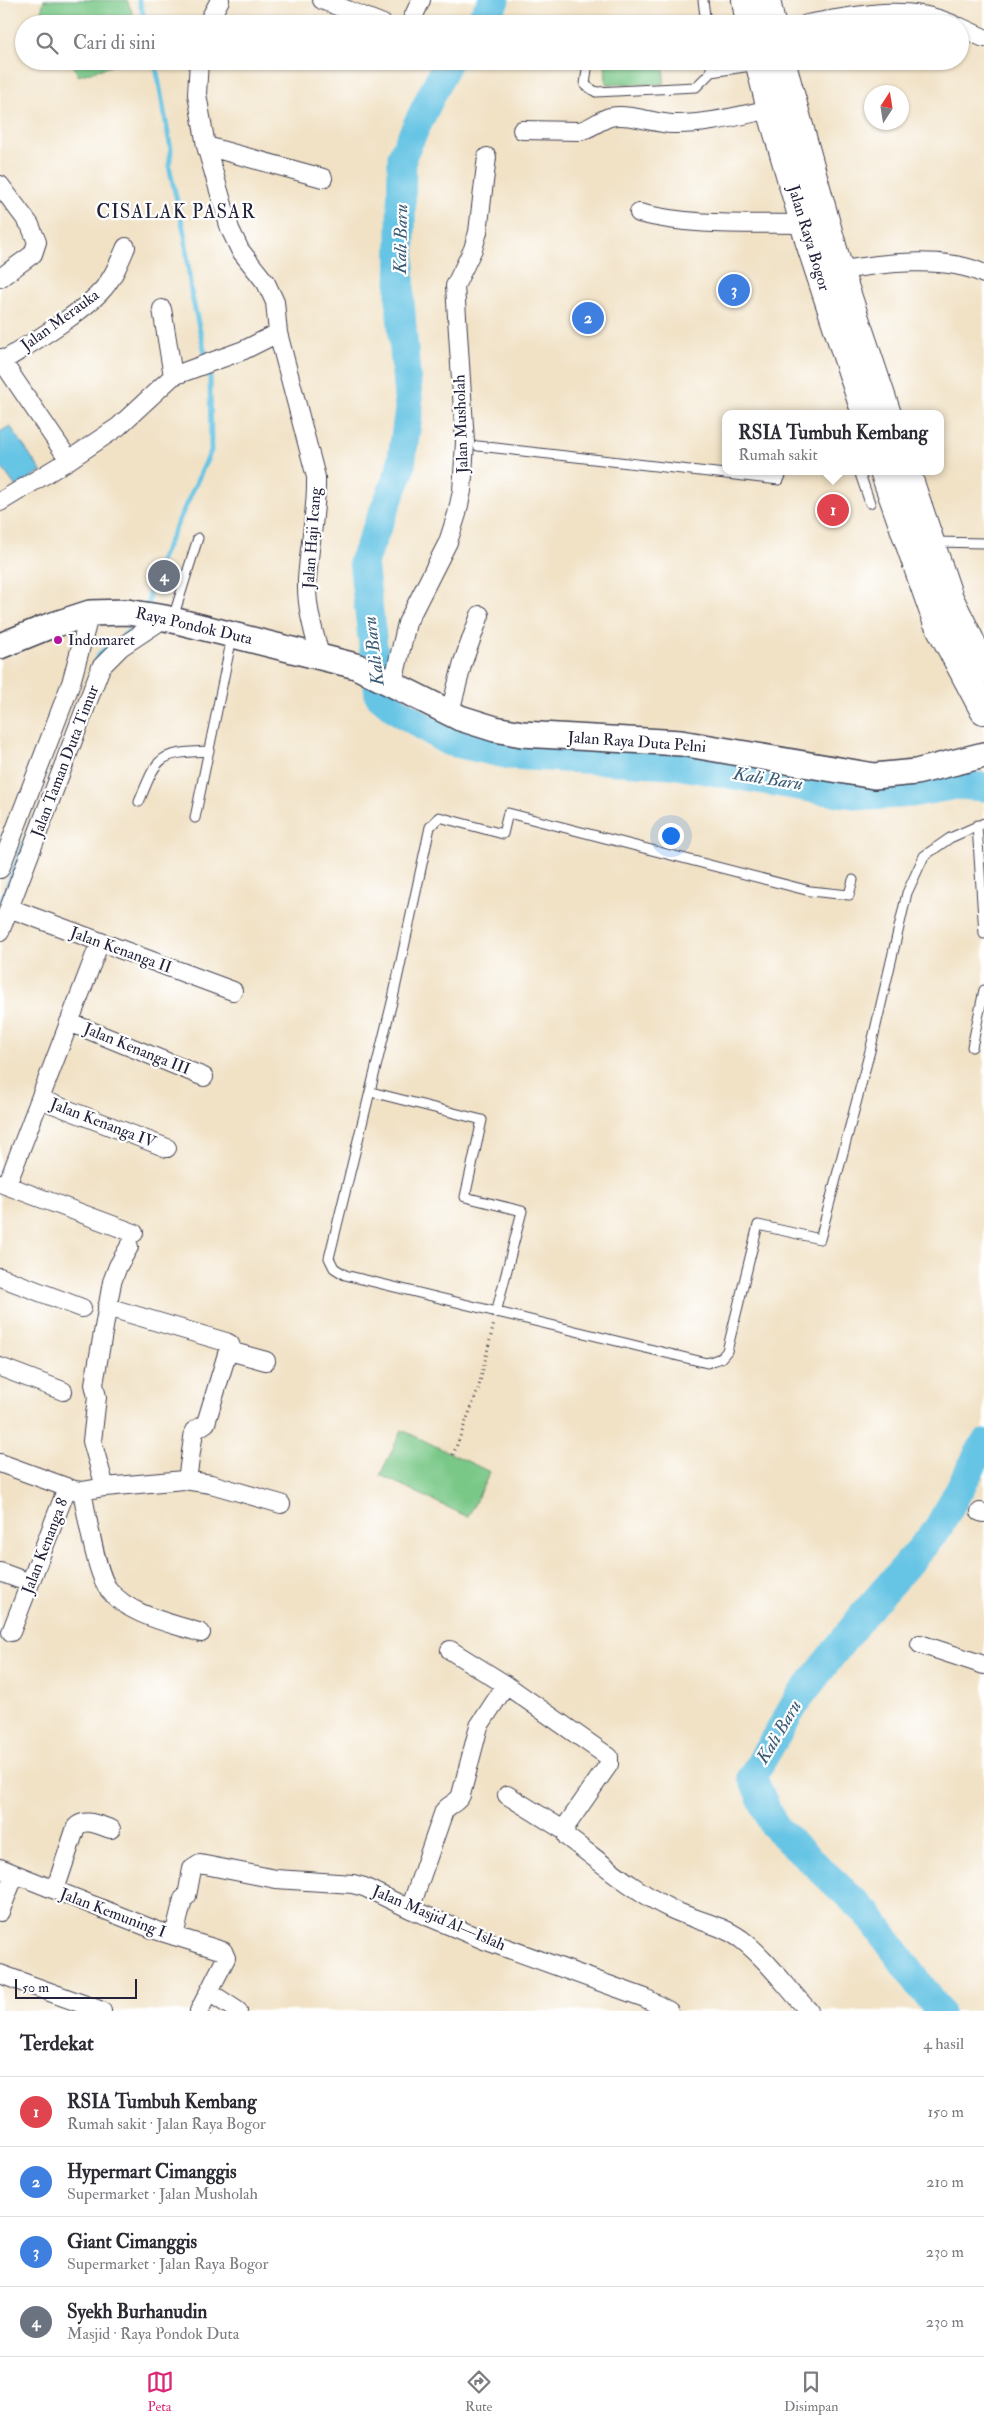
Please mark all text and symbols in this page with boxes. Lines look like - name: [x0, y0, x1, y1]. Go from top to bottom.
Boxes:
- search box: [15, 15, 969, 70]
- icon: search: [33, 29, 61, 57]
- text: Cari di sini: [73, 31, 156, 55]
- north arrow: [864, 85, 909, 130]
- street label: Jalan Raya Bogor: [782, 182, 835, 294]
- district label: CISALAK PASAR: [96, 200, 256, 224]
- water label: Kali Baru: [389, 203, 413, 275]
- pin: 3: [718, 271, 750, 309]
- street label: Jalan Merauka: [16, 285, 104, 356]
- pin: 2: [572, 299, 604, 337]
- street label: Jalan Musholah: [449, 374, 474, 475]
- popup: [722, 410, 944, 475]
- text: RSIA Tumbuh Kembang: [738, 421, 928, 445]
- text: Rumah sakit: [738, 445, 818, 465]
- street label: Jalan Haji Icang: [298, 486, 327, 590]
- pin: 1: [817, 491, 849, 529]
- pin: 4: [148, 557, 180, 595]
- street label: Raya Pondok Duta: [134, 603, 255, 649]
- water label: Kali Baru: [358, 615, 390, 688]
- place label: Indomaret: [68, 630, 135, 650]
- marker: Indomaret: [52, 634, 64, 646]
- street label: Jalan Taman Duta Timur: [26, 682, 104, 841]
- street label: Jalan Raya Duta Pelni: [566, 727, 707, 758]
- water label: Kali Baru: [731, 762, 805, 796]
- your location: [658, 823, 684, 849]
- street label: Jalan Kenanga II: [66, 922, 174, 979]
- street label: Jalan Kenanga III: [80, 1018, 193, 1080]
- street label: Jalan Kenanga IV: [46, 1093, 159, 1153]
- street label: Jalan Kenanga 8: [17, 1495, 74, 1598]
- water label: Kali Baru: [751, 1696, 807, 1769]
- street label: Jalan Masjid Al—Islah: [368, 1880, 509, 1956]
- street label: Jalan Kemuning I: [56, 1883, 169, 1943]
- scale bar: [15, 1976, 138, 1999]
- text: 50 m: [22, 1979, 49, 1996]
- text: Terdekat: [20, 2030, 94, 2057]
- text: 4 hasil: [923, 2034, 964, 2054]
- text: RSIA Tumbuh Kembang: [67, 2090, 256, 2114]
- text: 1: [33, 2102, 39, 2122]
- text: 150 m: [927, 2102, 964, 2122]
- text: Rumah sakit · Jalan Raya Bogor: [67, 2114, 266, 2134]
- text: Hypermart Cimanggis: [67, 2160, 237, 2184]
- text: 2: [32, 2172, 40, 2192]
- text: 210 m: [926, 2172, 964, 2192]
- text: Supermarket · Jalan Musholah: [67, 2184, 258, 2204]
- text: Giant Cimanggis: [67, 2230, 197, 2254]
- text: 3: [33, 2242, 39, 2262]
- text: 230 m: [926, 2242, 964, 2262]
- text: Supermarket · Jalan Raya Bogor: [67, 2254, 268, 2274]
- text: Syekh Burhanudin: [67, 2300, 207, 2324]
- text: 4: [32, 2312, 40, 2332]
- text: 230 m: [926, 2312, 964, 2332]
- text: Masjid · Raya Pondok Duta: [67, 2324, 239, 2344]
- tab: Peta: [146, 2368, 174, 2415]
- tab: Rute: [465, 2368, 493, 2415]
- tab: Disimpan: [784, 2368, 838, 2415]

